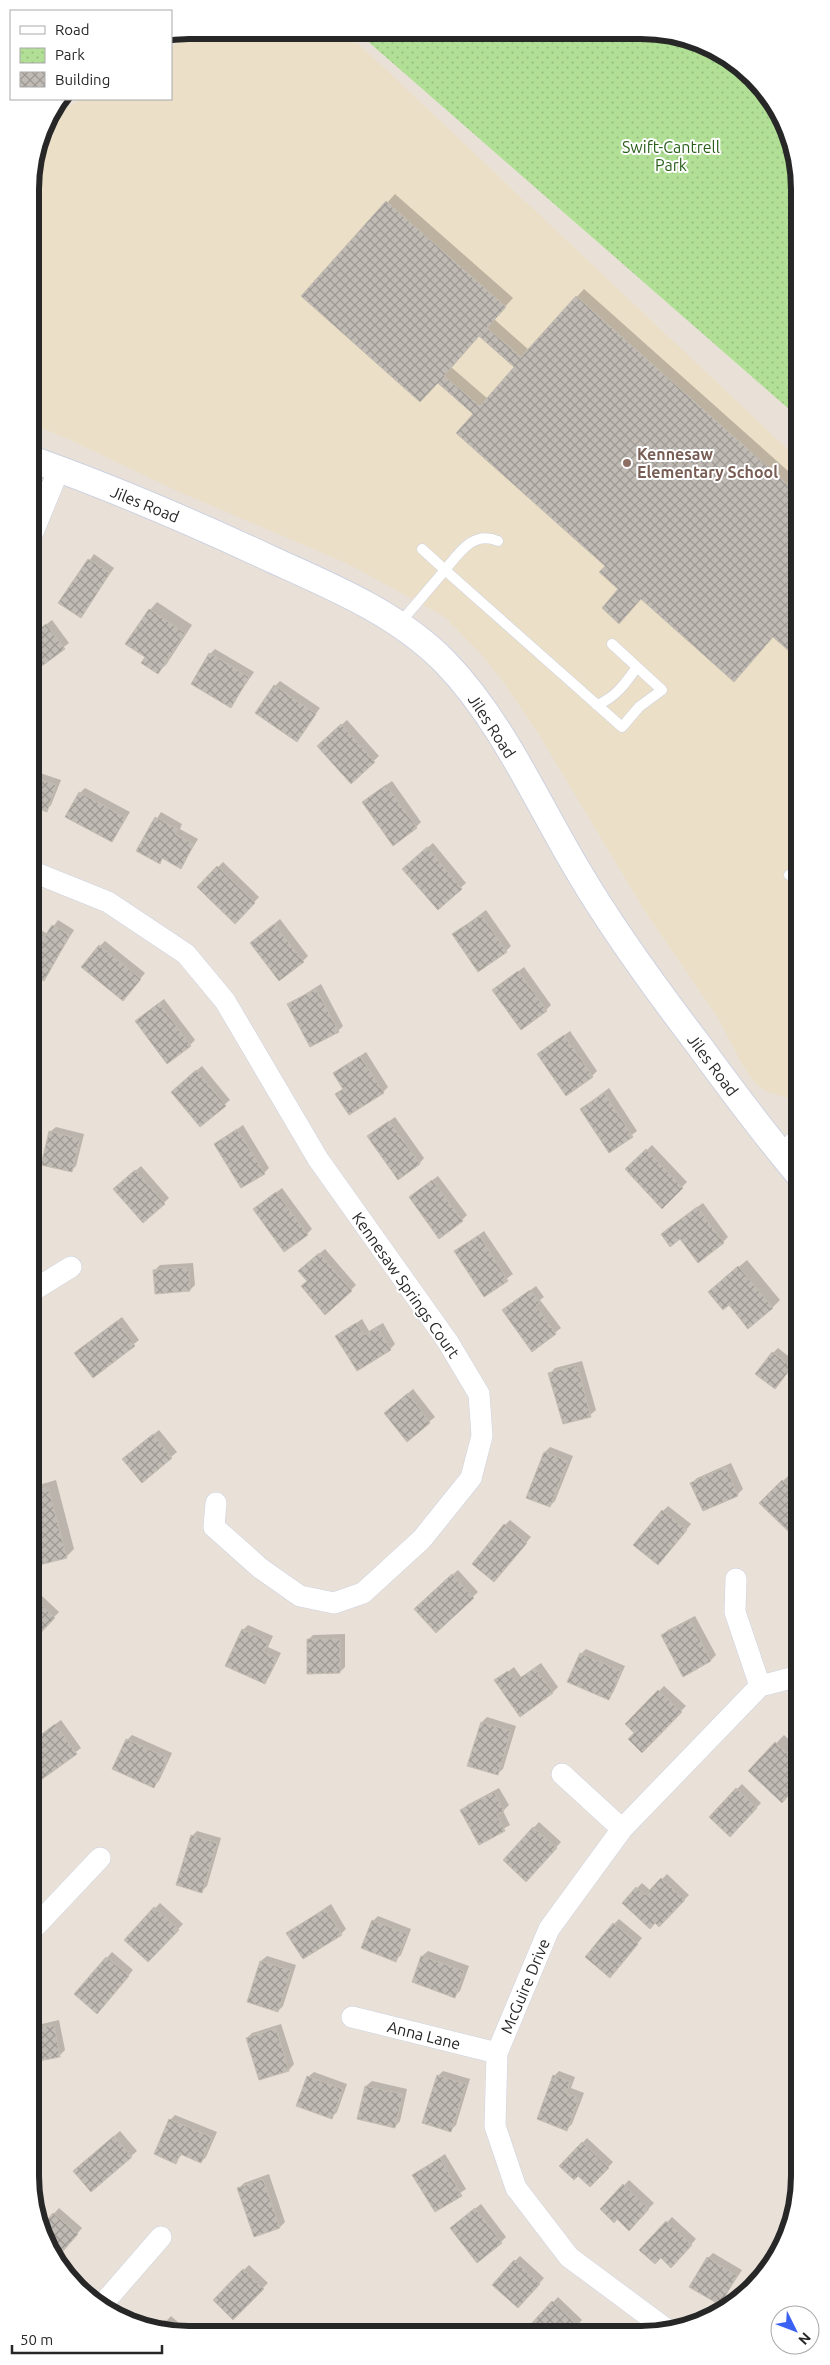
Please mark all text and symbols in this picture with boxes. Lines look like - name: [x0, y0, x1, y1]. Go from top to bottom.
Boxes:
- legend: [10, 10, 172, 100]
- text: Road: [55, 21, 90, 38]
- text: Park: [55, 46, 85, 63]
- text: Building: [55, 71, 110, 88]
- park label: Swift-Cantrell Park: [622, 138, 720, 174]
- place label: Kennesaw Elementary School: [637, 445, 778, 481]
- marker: Kennesaw Elementary School: [621, 457, 633, 469]
- street label: Jiles Road: [108, 482, 182, 526]
- street label: Jiles Road: [465, 691, 519, 761]
- street label: Jiles Road: [684, 1031, 742, 1099]
- street label: Kennesaw Springs Court: [349, 1209, 464, 1362]
- street label: McGuire Drive: [497, 1936, 553, 2036]
- street label: Anna Lane: [385, 2017, 463, 2053]
- north arrow: [770, 2305, 820, 2355]
- scale bar: [12, 2322, 162, 2354]
- text: N: [795, 2329, 814, 2348]
- text: 50 m: [20, 2331, 53, 2348]

